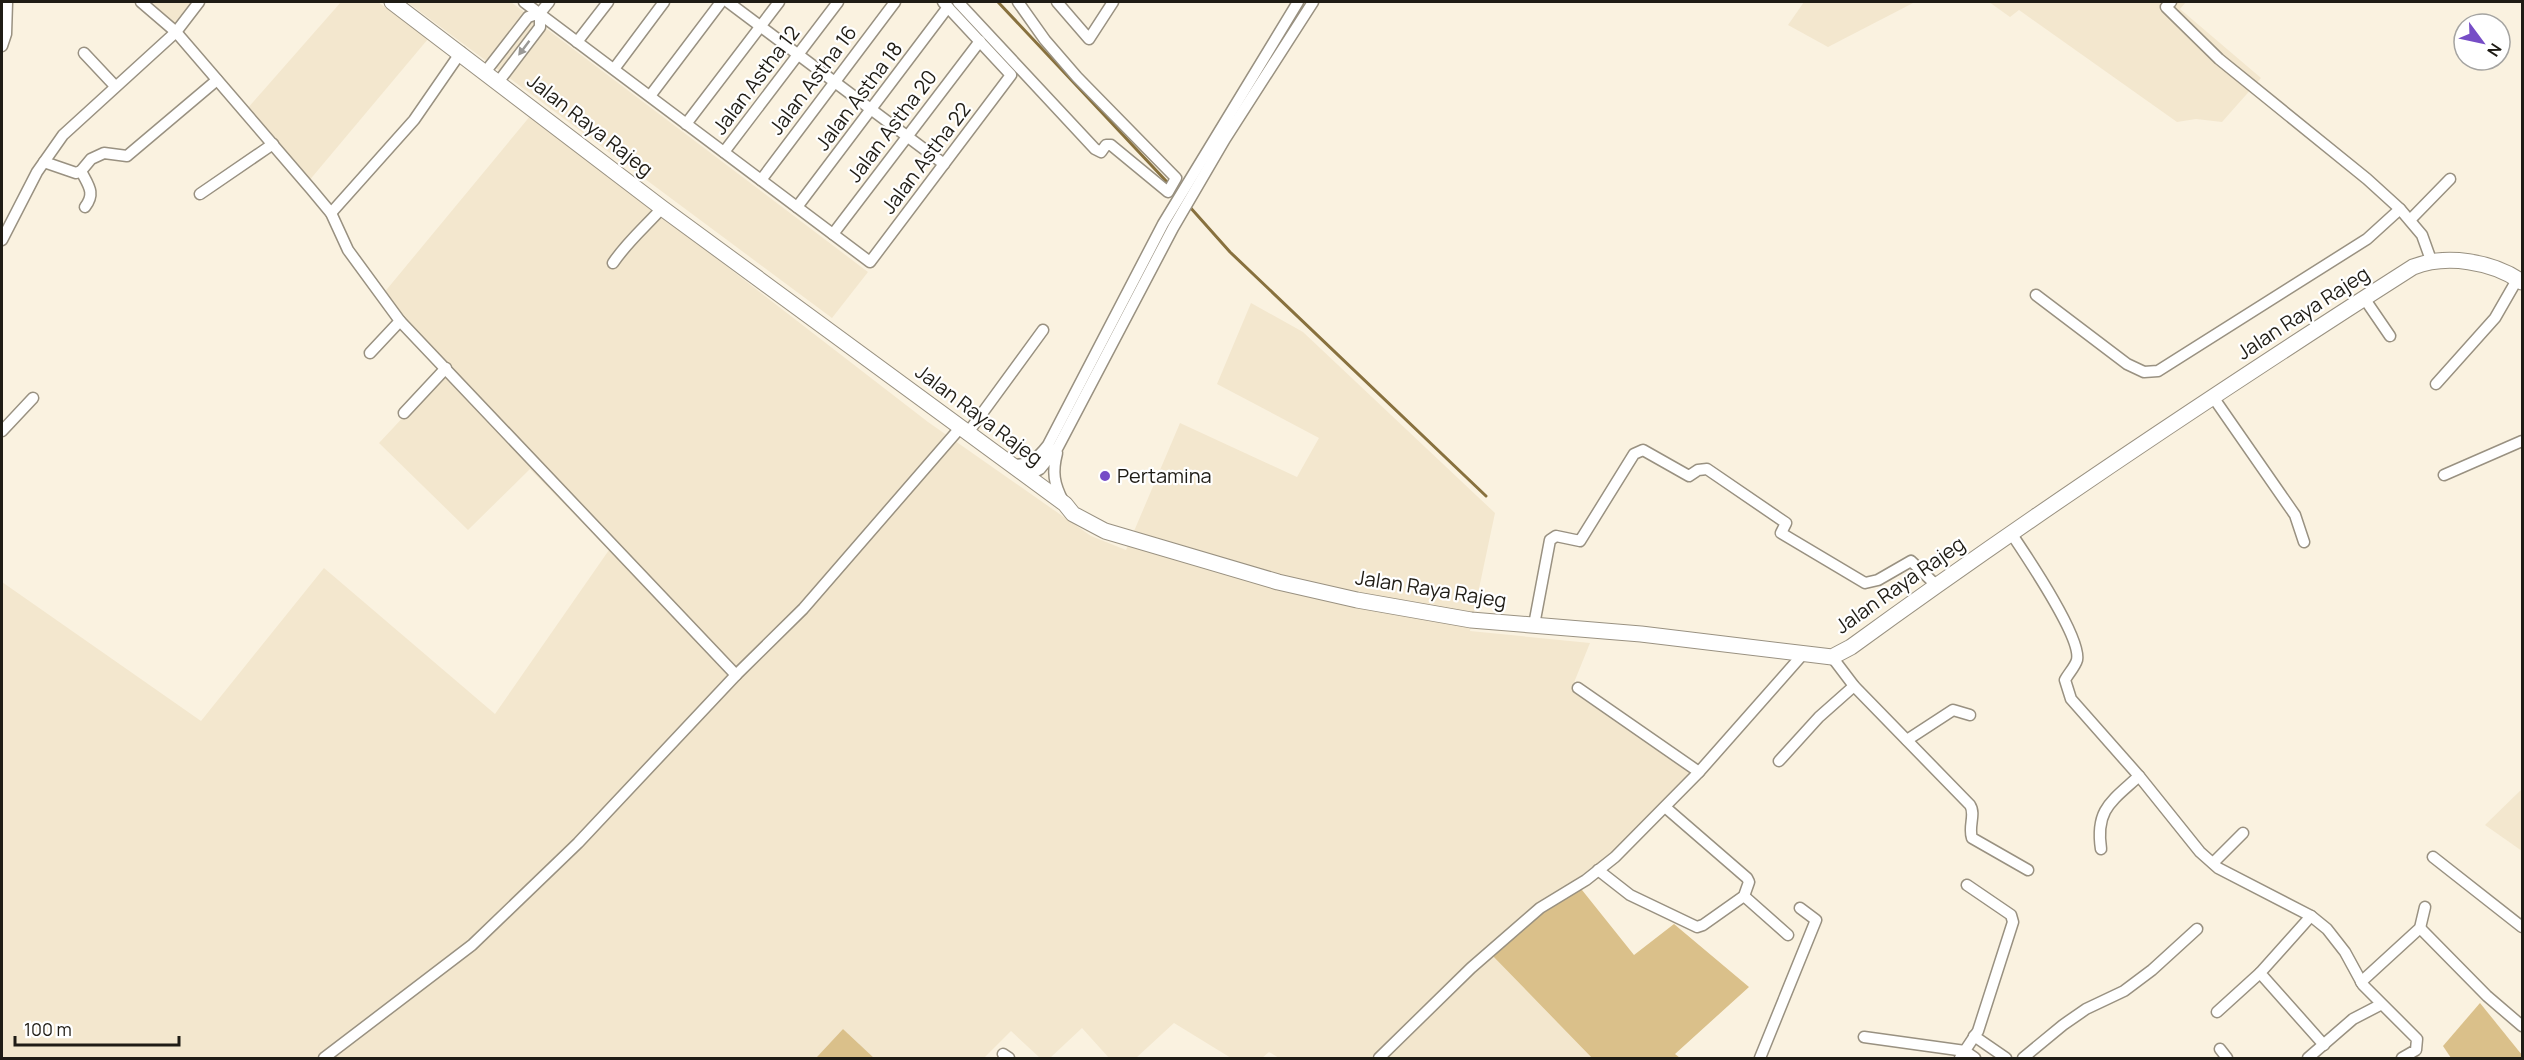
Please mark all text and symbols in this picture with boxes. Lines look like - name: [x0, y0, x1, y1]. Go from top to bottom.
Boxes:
- north arrow: [2452, 12, 2512, 72]
- street label: Jalan Astha 16: [763, 19, 863, 140]
- street label: Jalan Astha 12: [706, 20, 805, 140]
- street label: Jalan Astha 18: [809, 36, 908, 156]
- text: N: [2482, 39, 2507, 61]
- one-way arrow: [518, 41, 530, 56]
- street label: Jalan Astha 20: [841, 64, 943, 187]
- street label: Jalan Raya Rajeg: [522, 67, 659, 182]
- street label: Jalan Astha 22: [875, 96, 976, 219]
- street label: Jalan Raya Rajeg: [2231, 260, 2374, 365]
- street label: Jalan Raya Rajeg: [910, 358, 1048, 471]
- place label: Pertamina: [1117, 462, 1212, 489]
- marker: Pertamina: [1098, 469, 1112, 483]
- street label: Jalan Raya Rajeg: [1829, 530, 1970, 639]
- street label: Jalan Raya Rajeg: [1354, 563, 1509, 614]
- scale bar: [15, 1009, 178, 1047]
- text: 100 m: [24, 1017, 72, 1041]

